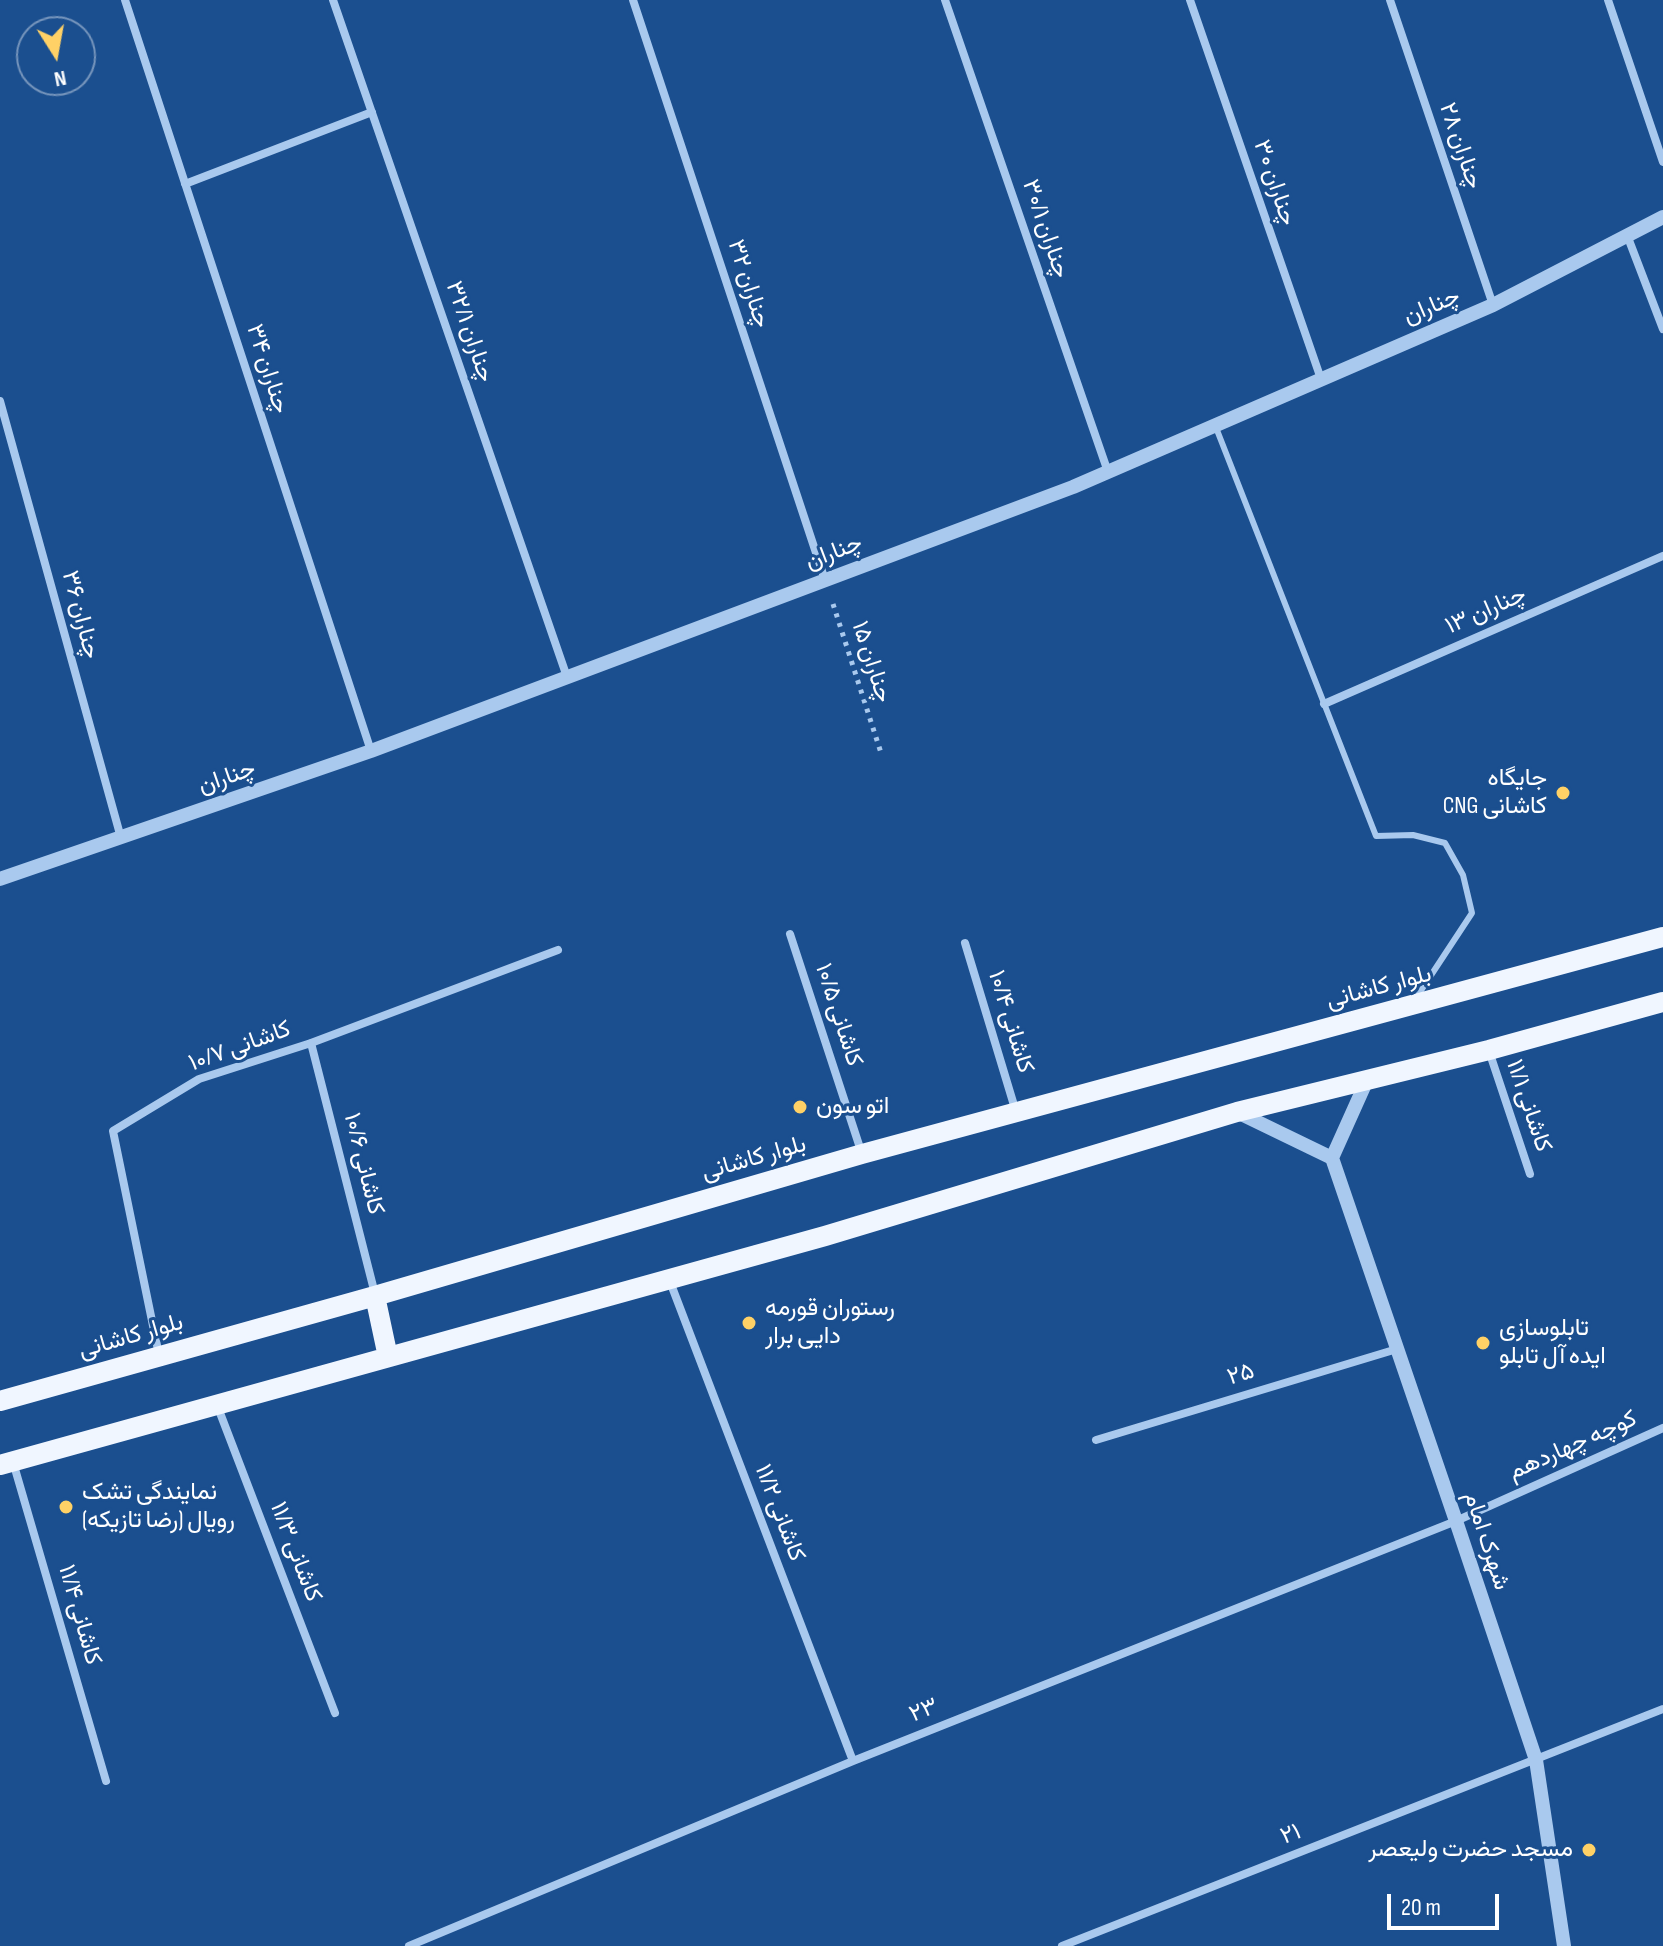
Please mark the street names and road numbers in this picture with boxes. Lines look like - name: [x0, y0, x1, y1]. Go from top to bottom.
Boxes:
- street label: چناران ۲۸: [1432, 99, 1488, 193]
- street label: چناران ۳۰: [1246, 136, 1302, 230]
- street label: چناران ۳۰/۱: [1015, 176, 1075, 282]
- street label: چناران ۳۲: [720, 236, 776, 332]
- street label: چناران ۳۲/۱: [438, 278, 500, 386]
- street label: چناران: [1399, 282, 1465, 332]
- street label: چناران ۳۴: [239, 321, 295, 417]
- street label: چناران: [801, 529, 867, 577]
- street label: چناران ۳۶: [54, 568, 106, 662]
- street label: چناران ۱۳: [1441, 580, 1531, 642]
- street label: چناران ۱۵: [844, 618, 898, 706]
- street label: چناران: [195, 755, 259, 801]
- street label: ۱۰/۵ کاشانی: [808, 960, 868, 1070]
- street label: بلوار کاشانی: [1323, 960, 1435, 1016]
- street label: ۱۰/۴ کاشانی: [981, 967, 1039, 1077]
- street label: ۱۰/۷ کاشانی: [185, 1015, 295, 1079]
- street label: ۱۱/۱ کاشانی: [1499, 1056, 1557, 1156]
- street label: ۱۰/۶ کاشانی: [336, 1110, 390, 1218]
- street label: بلوار کاشانی: [698, 1130, 810, 1188]
- street label: بلوار کاشانی: [75, 1308, 187, 1366]
- street label: ۲۵: [1224, 1357, 1258, 1393]
- street label: کوچه چهاردهم: [1504, 1405, 1642, 1487]
- street label: ۱۱/۲ کاشانی: [747, 1460, 811, 1566]
- street label: شهرک امام: [1457, 1488, 1515, 1594]
- street label: ۱۱/۳ کاشانی: [263, 1498, 327, 1606]
- street label: ۱۱/۴ کاشانی: [51, 1562, 107, 1668]
- street label: ۲۳: [905, 1692, 943, 1730]
- street label: ۲۱: [1277, 1818, 1305, 1852]

